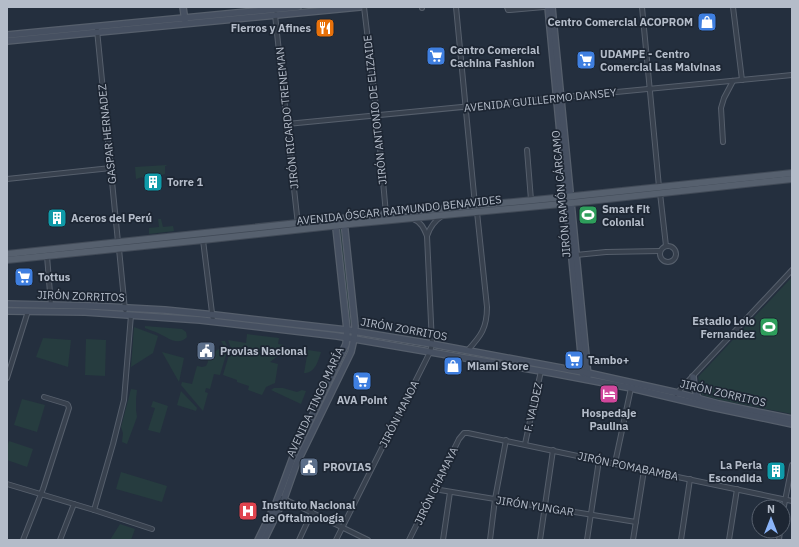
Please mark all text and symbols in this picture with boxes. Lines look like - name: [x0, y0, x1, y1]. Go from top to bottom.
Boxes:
- shop icon: Centro Comercial ACOPROM: [696, 11, 718, 33]
- place label: Centro Comercial ACOPROM: [547, 15, 693, 29]
- restaurant icon: Fierros y Afines: [314, 17, 336, 39]
- place label: Fierros y Afines: [231, 21, 311, 35]
- street label: JIRÓN ANTONIO DE ELIZAIDE: [360, 34, 390, 186]
- place label: Centro Comercial Cachina Fashion: [450, 43, 540, 70]
- supermarket icon: Centro Comercial Cachina Fashion: [425, 45, 447, 67]
- street label: JIRÓN RICARDO TRENEMAN: [273, 46, 301, 190]
- place label: UDAMPE - Centro Comercial Las Malvinas: [600, 47, 721, 74]
- supermarket icon: UDAMPE - Centro Comercial Las Malvinas: [575, 49, 597, 71]
- street label: GASPAR HERNADEZ: [95, 83, 119, 185]
- street label: AVENIDA GUILLERMO DANSEY: [463, 85, 617, 115]
- street label: JIRÓN RAMÓN CÁRCAMO: [548, 130, 574, 258]
- building icon: Torre 1: [142, 171, 164, 193]
- place label: Torre 1: [167, 175, 204, 189]
- street label: AVENIDA ÓSCAR RAIMUNDO BENAVIDES: [296, 192, 502, 228]
- place label: Smart Fit Colonial: [602, 202, 650, 229]
- sports icon: Smart Fit Colonial: [577, 204, 599, 226]
- building icon: Aceros del Perú: [46, 207, 68, 229]
- place label: Aceros del Perú: [71, 211, 152, 225]
- supermarket icon: Tottus: [13, 266, 35, 288]
- place label: Tottus: [38, 270, 71, 284]
- street label: JIRÓN ZORRITOS: [37, 287, 125, 305]
- street label: JIRÓN ZORRITOS: [360, 314, 448, 344]
- place label: Estadio Lolo Fernandez: [692, 314, 755, 341]
- sports icon: Estadio Lolo Fernandez: [758, 316, 780, 338]
- public building icon: Provias Nacional: [195, 340, 217, 362]
- place label: Provias Nacional: [220, 344, 307, 358]
- street label: AVENIDA TINGO MARÍA: [283, 345, 347, 459]
- supermarket icon: Tambo+: [563, 349, 585, 371]
- place label: Tambo+: [588, 353, 629, 367]
- shop icon: Miami Store: [442, 355, 464, 377]
- place label: Miami Store: [467, 359, 529, 373]
- supermarket icon: AVA Point: [351, 370, 373, 392]
- street label: JIRÓN ZORRITOS: [679, 376, 767, 410]
- street label: JIRÓN MANOA: [376, 378, 422, 450]
- street label: F. VALDEZ: [521, 381, 545, 433]
- hotel icon: Hospedaje Paulina: [598, 383, 620, 405]
- place label: AVA Point: [337, 393, 387, 407]
- place label: Hospedaje Paulina: [582, 406, 636, 433]
- street label: JIRÓN CHAMAYA: [411, 445, 461, 527]
- street label: JIRÓN POMABAMBA: [576, 448, 680, 484]
- public building icon: PROVIAS: [298, 456, 320, 478]
- place label: La Perla Escondida: [709, 458, 762, 485]
- place label: PROVIAS: [323, 460, 371, 474]
- building icon: La Perla Escondida: [765, 460, 787, 482]
- street label: JIRÓN YUNGAR: [495, 493, 575, 519]
- place label: Instituto Nacional de Oftalmología: [262, 498, 356, 525]
- north arrow: [751, 499, 791, 539]
- hospital icon: Instituto Nacional de Oftalmología: [237, 500, 259, 522]
- text: N: [767, 502, 775, 516]

